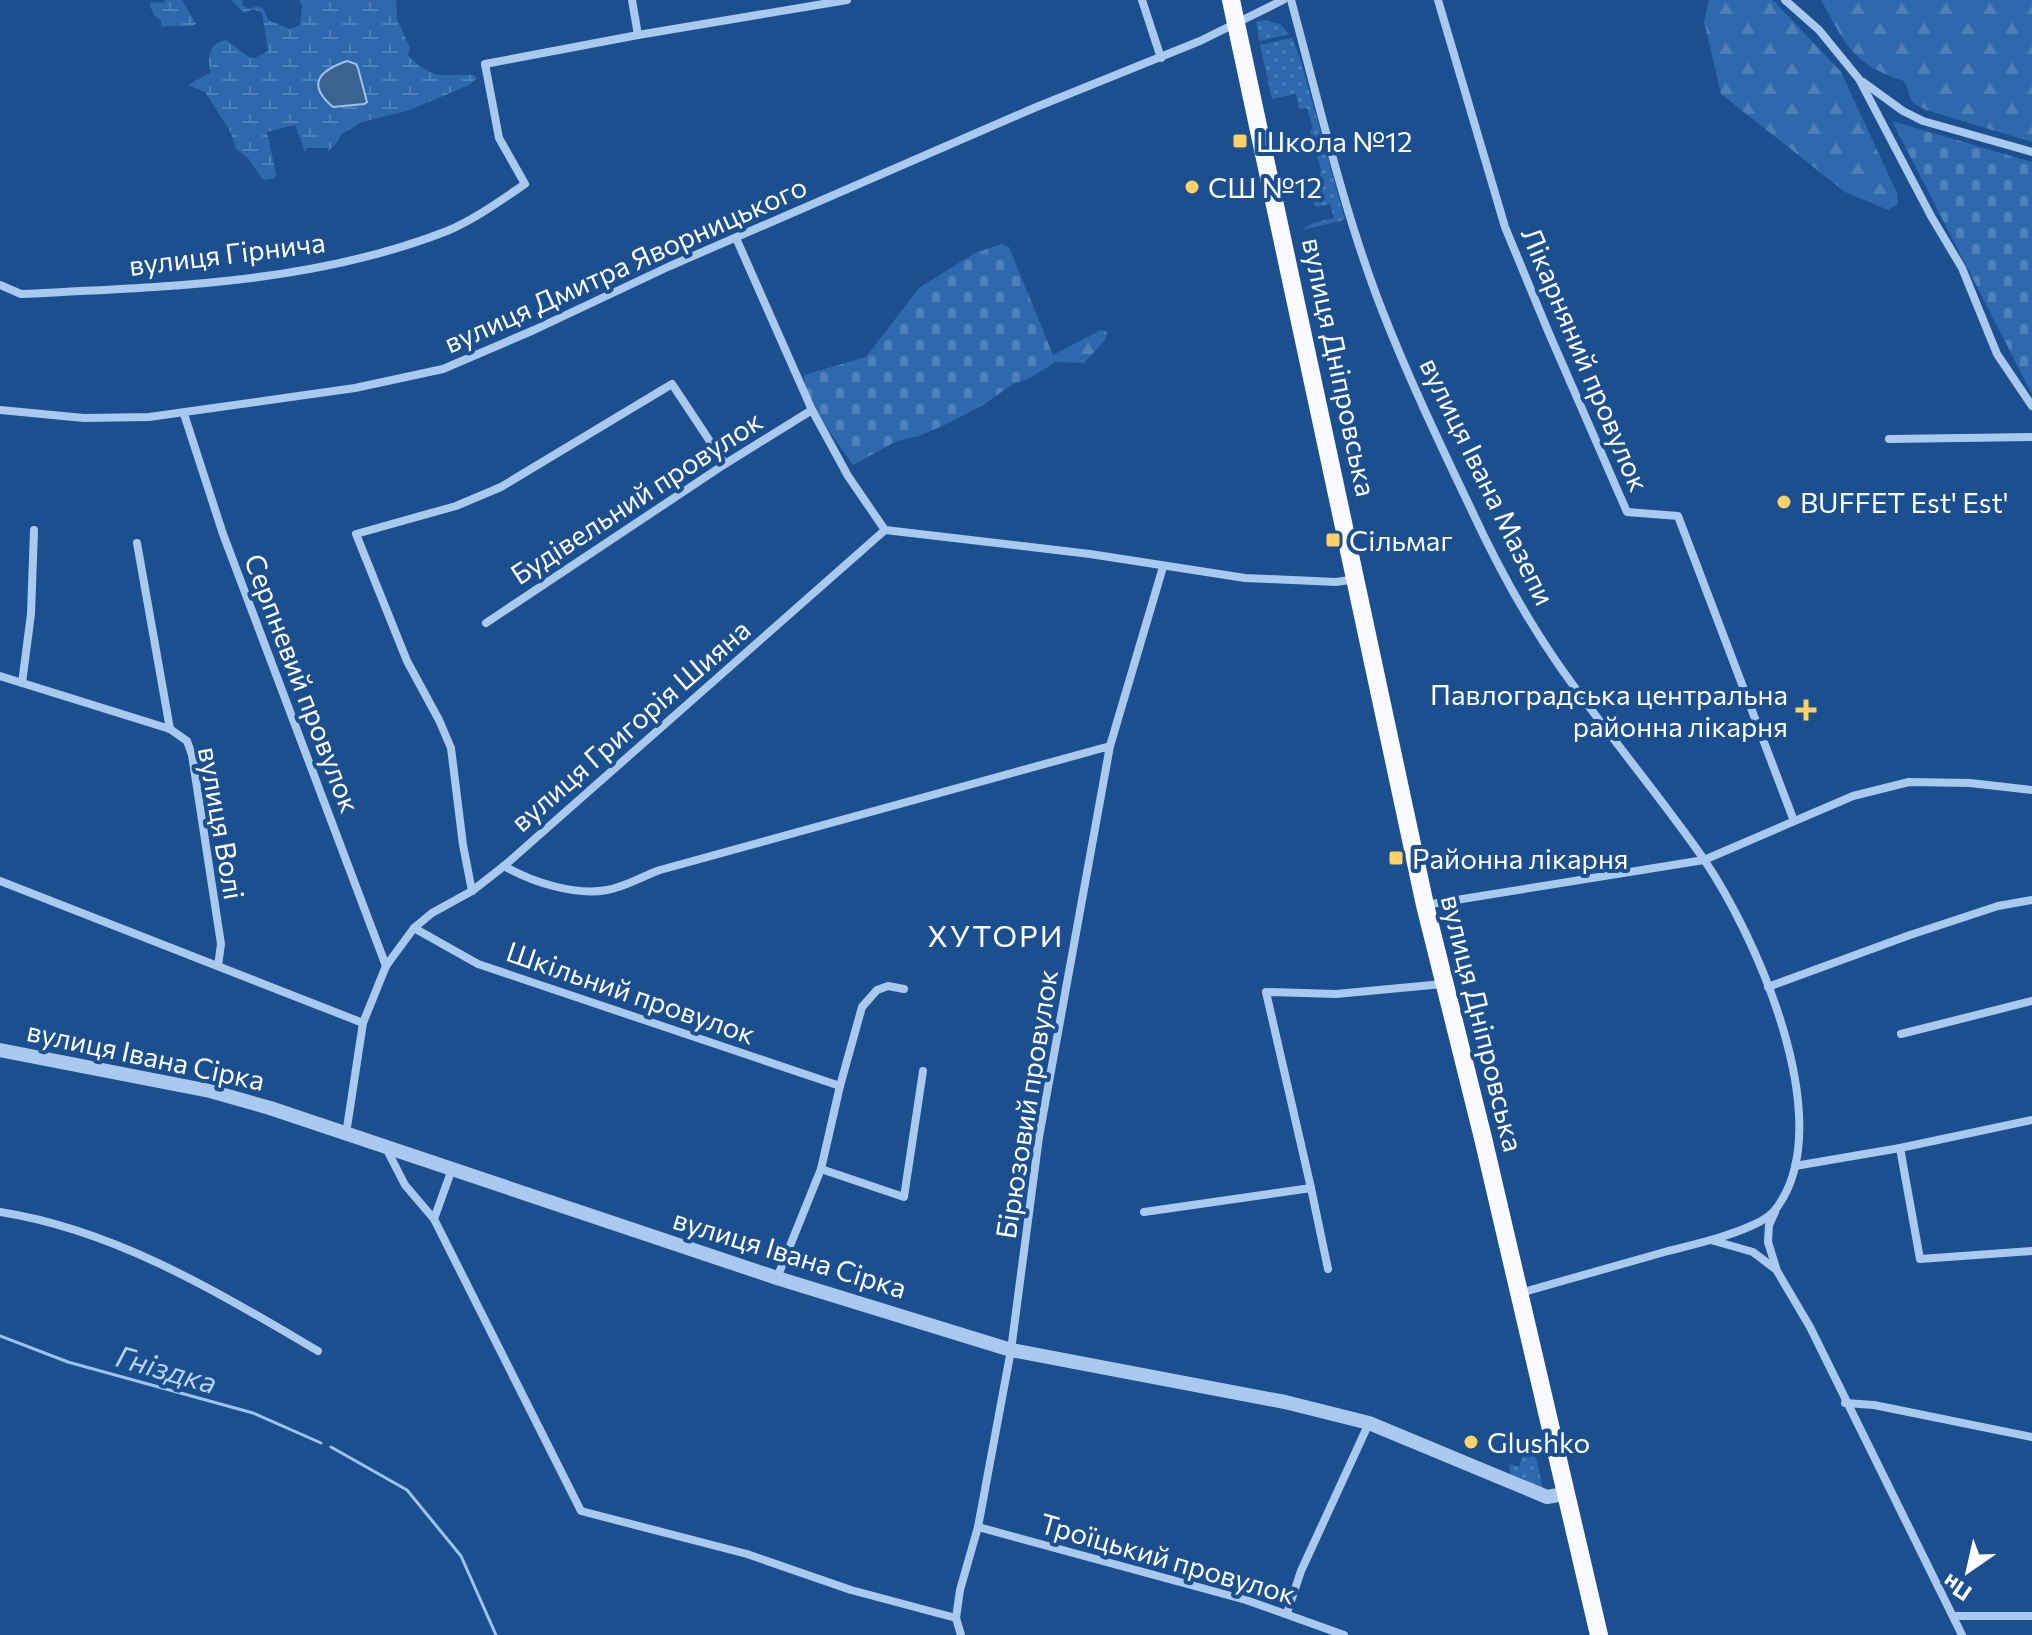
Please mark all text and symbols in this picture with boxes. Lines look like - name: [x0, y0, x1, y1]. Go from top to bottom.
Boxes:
- place label: Школа №12: [1256, 124, 1413, 158]
- marker: Школа №12: [1231, 132, 1249, 150]
- street label: вулиця Дмитра Яворницького: [438, 168, 812, 360]
- place label: СШ №12: [1208, 170, 1322, 204]
- marker: СШ №12: [1183, 178, 1201, 196]
- street label: Лікарняний провулок: [1515, 222, 1657, 496]
- street label: вулиця Гірнича: [127, 224, 327, 282]
- street label: вулиця Дніпровська: [1296, 235, 1384, 499]
- street label: вулиця Івана Мазепи: [1413, 352, 1563, 610]
- street label: Будівельний провулок: [504, 403, 768, 591]
- place label: BUFFET Est' Est': [1800, 485, 2009, 519]
- marker: BUFFET Est' Est': [1775, 493, 1793, 511]
- place label: Сільмаг: [1349, 523, 1453, 557]
- marker: Сільмаг: [1324, 531, 1342, 549]
- street label: Серпневий провулок: [238, 549, 368, 817]
- street label: вулиця Григорія Шияна: [503, 612, 757, 838]
- place label: Павлоградська центральна районна лікарня: [1430, 677, 1788, 743]
- marker: Павлоградська центральна районна лікарня: [1795, 699, 1817, 721]
- street label: вулиця Волі: [192, 744, 252, 902]
- place label: Районна лікарня: [1412, 841, 1629, 875]
- marker: Районна лікарня: [1387, 849, 1405, 867]
- street label: вулиця Дніпровська: [1435, 891, 1531, 1155]
- district label: ХУТОРИ: [928, 916, 1064, 953]
- street label: Шкільний провулок: [502, 933, 760, 1051]
- street label: Бірюзовий провулок: [988, 967, 1064, 1241]
- street label: вулиця Івана Сірка: [24, 1013, 268, 1097]
- street label: вулиця Івана Сірка: [669, 1201, 911, 1305]
- water label: Гніздка: [112, 1336, 222, 1400]
- place label: Glushko: [1487, 1425, 1590, 1459]
- marker: Glushko: [1462, 1433, 1480, 1451]
- street label: Троїцький провулок: [1036, 1505, 1300, 1611]
- north arrow: [1928, 1531, 2008, 1611]
- text: Пн: [1937, 1569, 1976, 1607]

